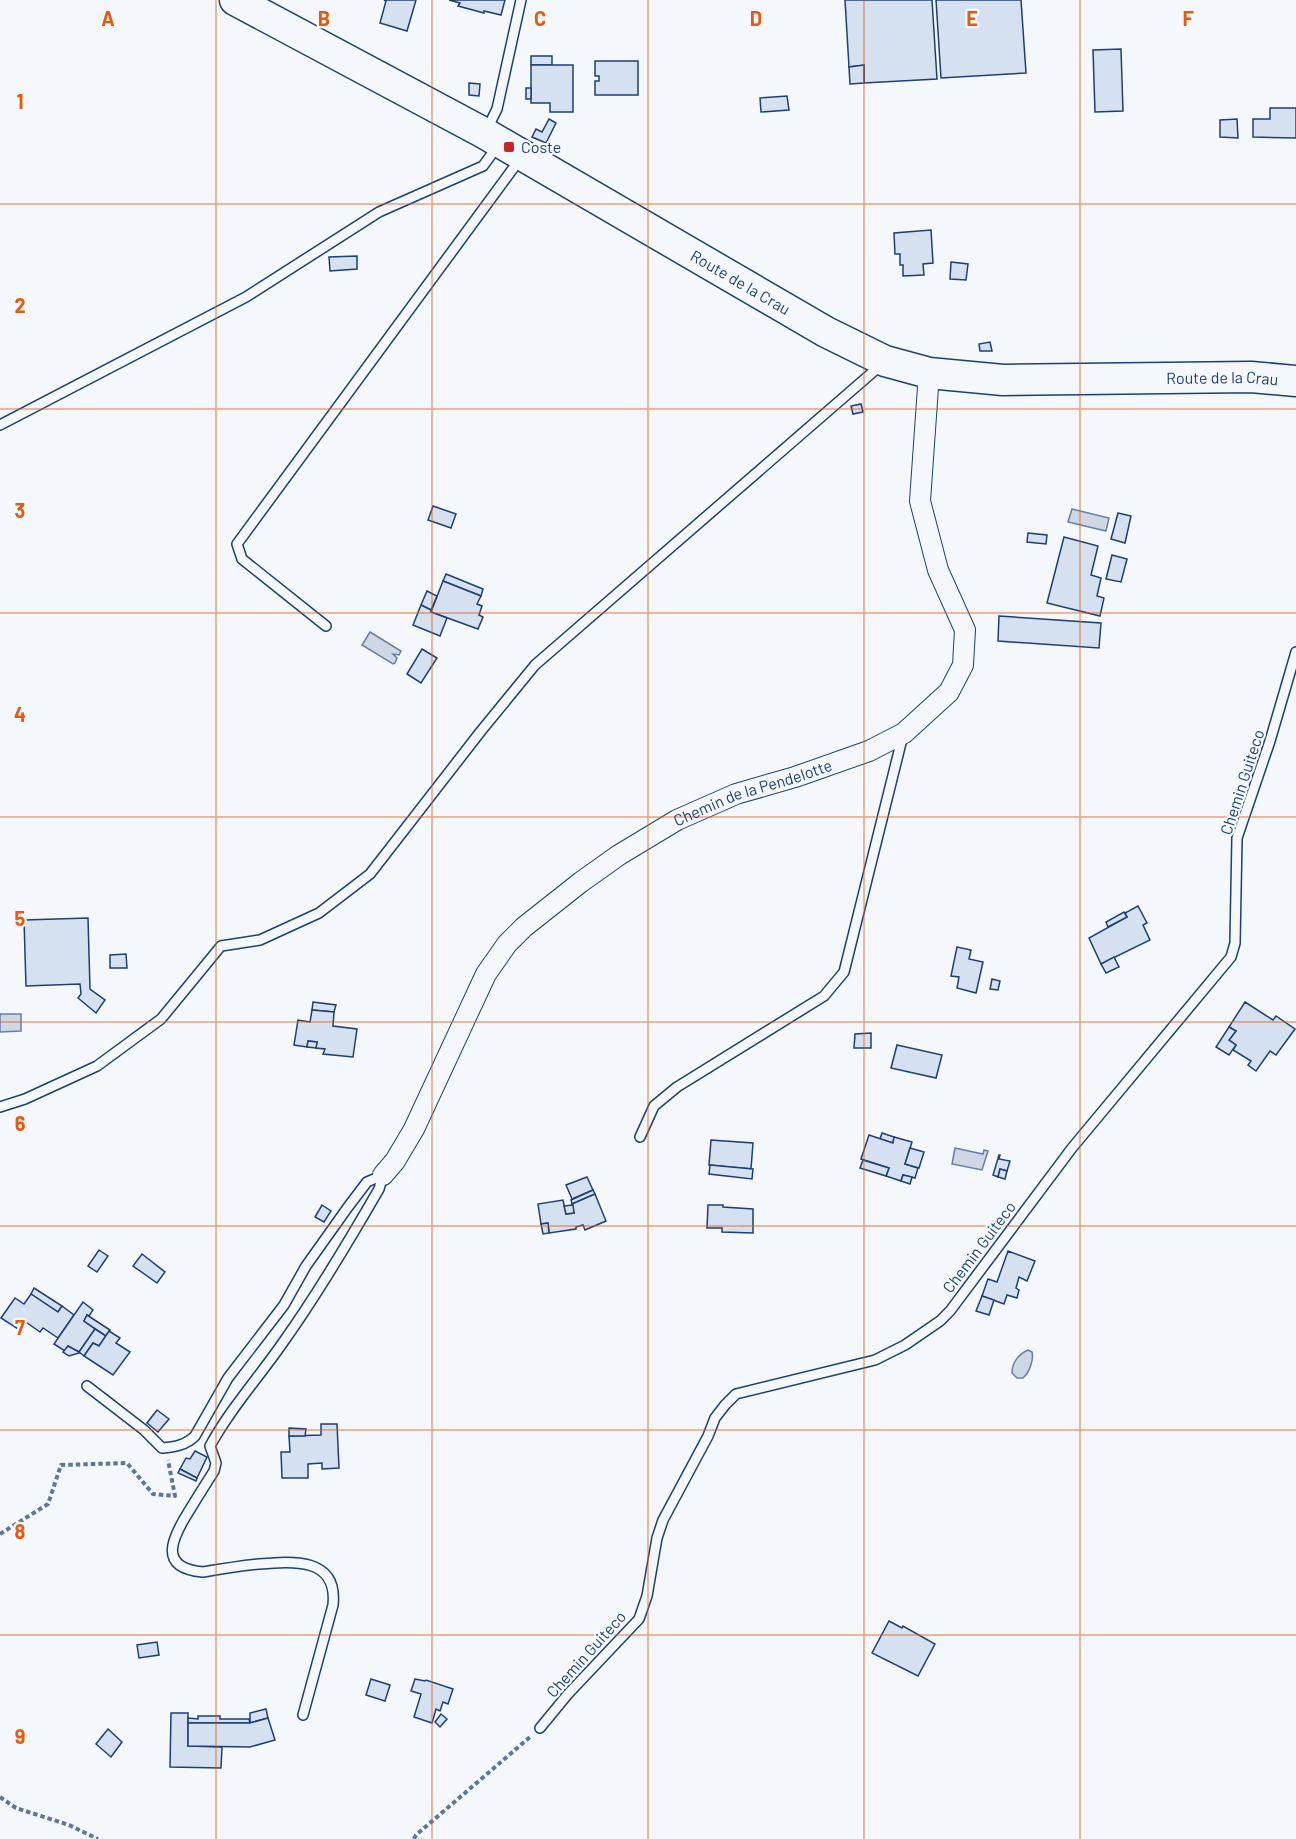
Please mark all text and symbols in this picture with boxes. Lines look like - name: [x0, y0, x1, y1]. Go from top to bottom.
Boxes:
- text: A: [101, 6, 115, 30]
- text: B: [318, 6, 330, 30]
- text: C: [534, 6, 546, 30]
- text: D: [750, 6, 762, 30]
- text: E: [966, 6, 978, 30]
- text: F: [1182, 6, 1194, 30]
- text: 1: [16, 89, 24, 113]
- place label: Coste: [521, 137, 561, 156]
- marker: Coste: [502, 140, 516, 154]
- street label: Route de la Crau: [687, 245, 794, 318]
- text: 2: [14, 293, 26, 317]
- street label: Route de la Crau: [1166, 367, 1279, 388]
- text: 3: [15, 498, 25, 522]
- text: 4: [14, 702, 26, 726]
- street label: Chemin Guiteco: [1216, 727, 1267, 837]
- street label: Chemin de la Pendelotte: [670, 755, 834, 829]
- text: 5: [15, 906, 26, 930]
- text: 6: [15, 1111, 26, 1135]
- street label: Chemin Guiteco: [938, 1197, 1019, 1296]
- text: 7: [15, 1315, 25, 1339]
- text: 8: [15, 1519, 26, 1543]
- street label: Chemin Guiteco: [542, 1607, 629, 1701]
- text: 9: [15, 1724, 25, 1748]

